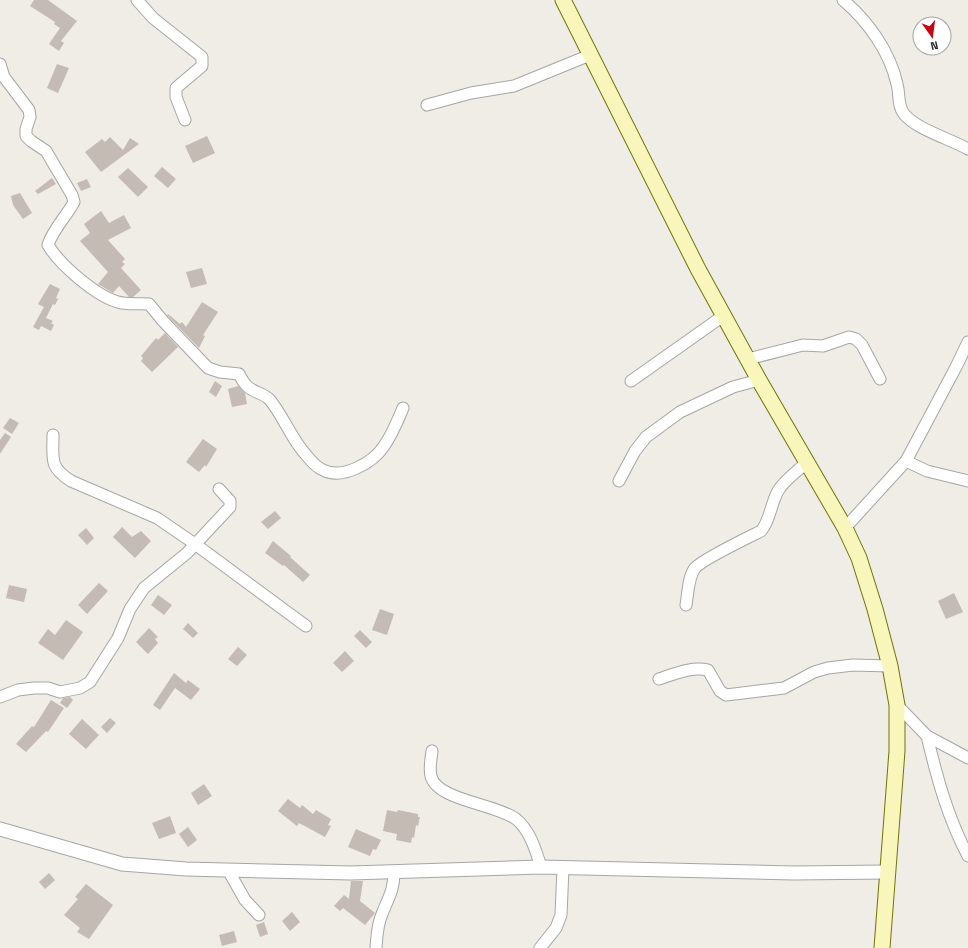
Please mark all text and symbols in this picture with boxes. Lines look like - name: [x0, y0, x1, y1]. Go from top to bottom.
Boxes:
- north arrow: [912, 16, 952, 56]
- text: N: [929, 38, 940, 53]

